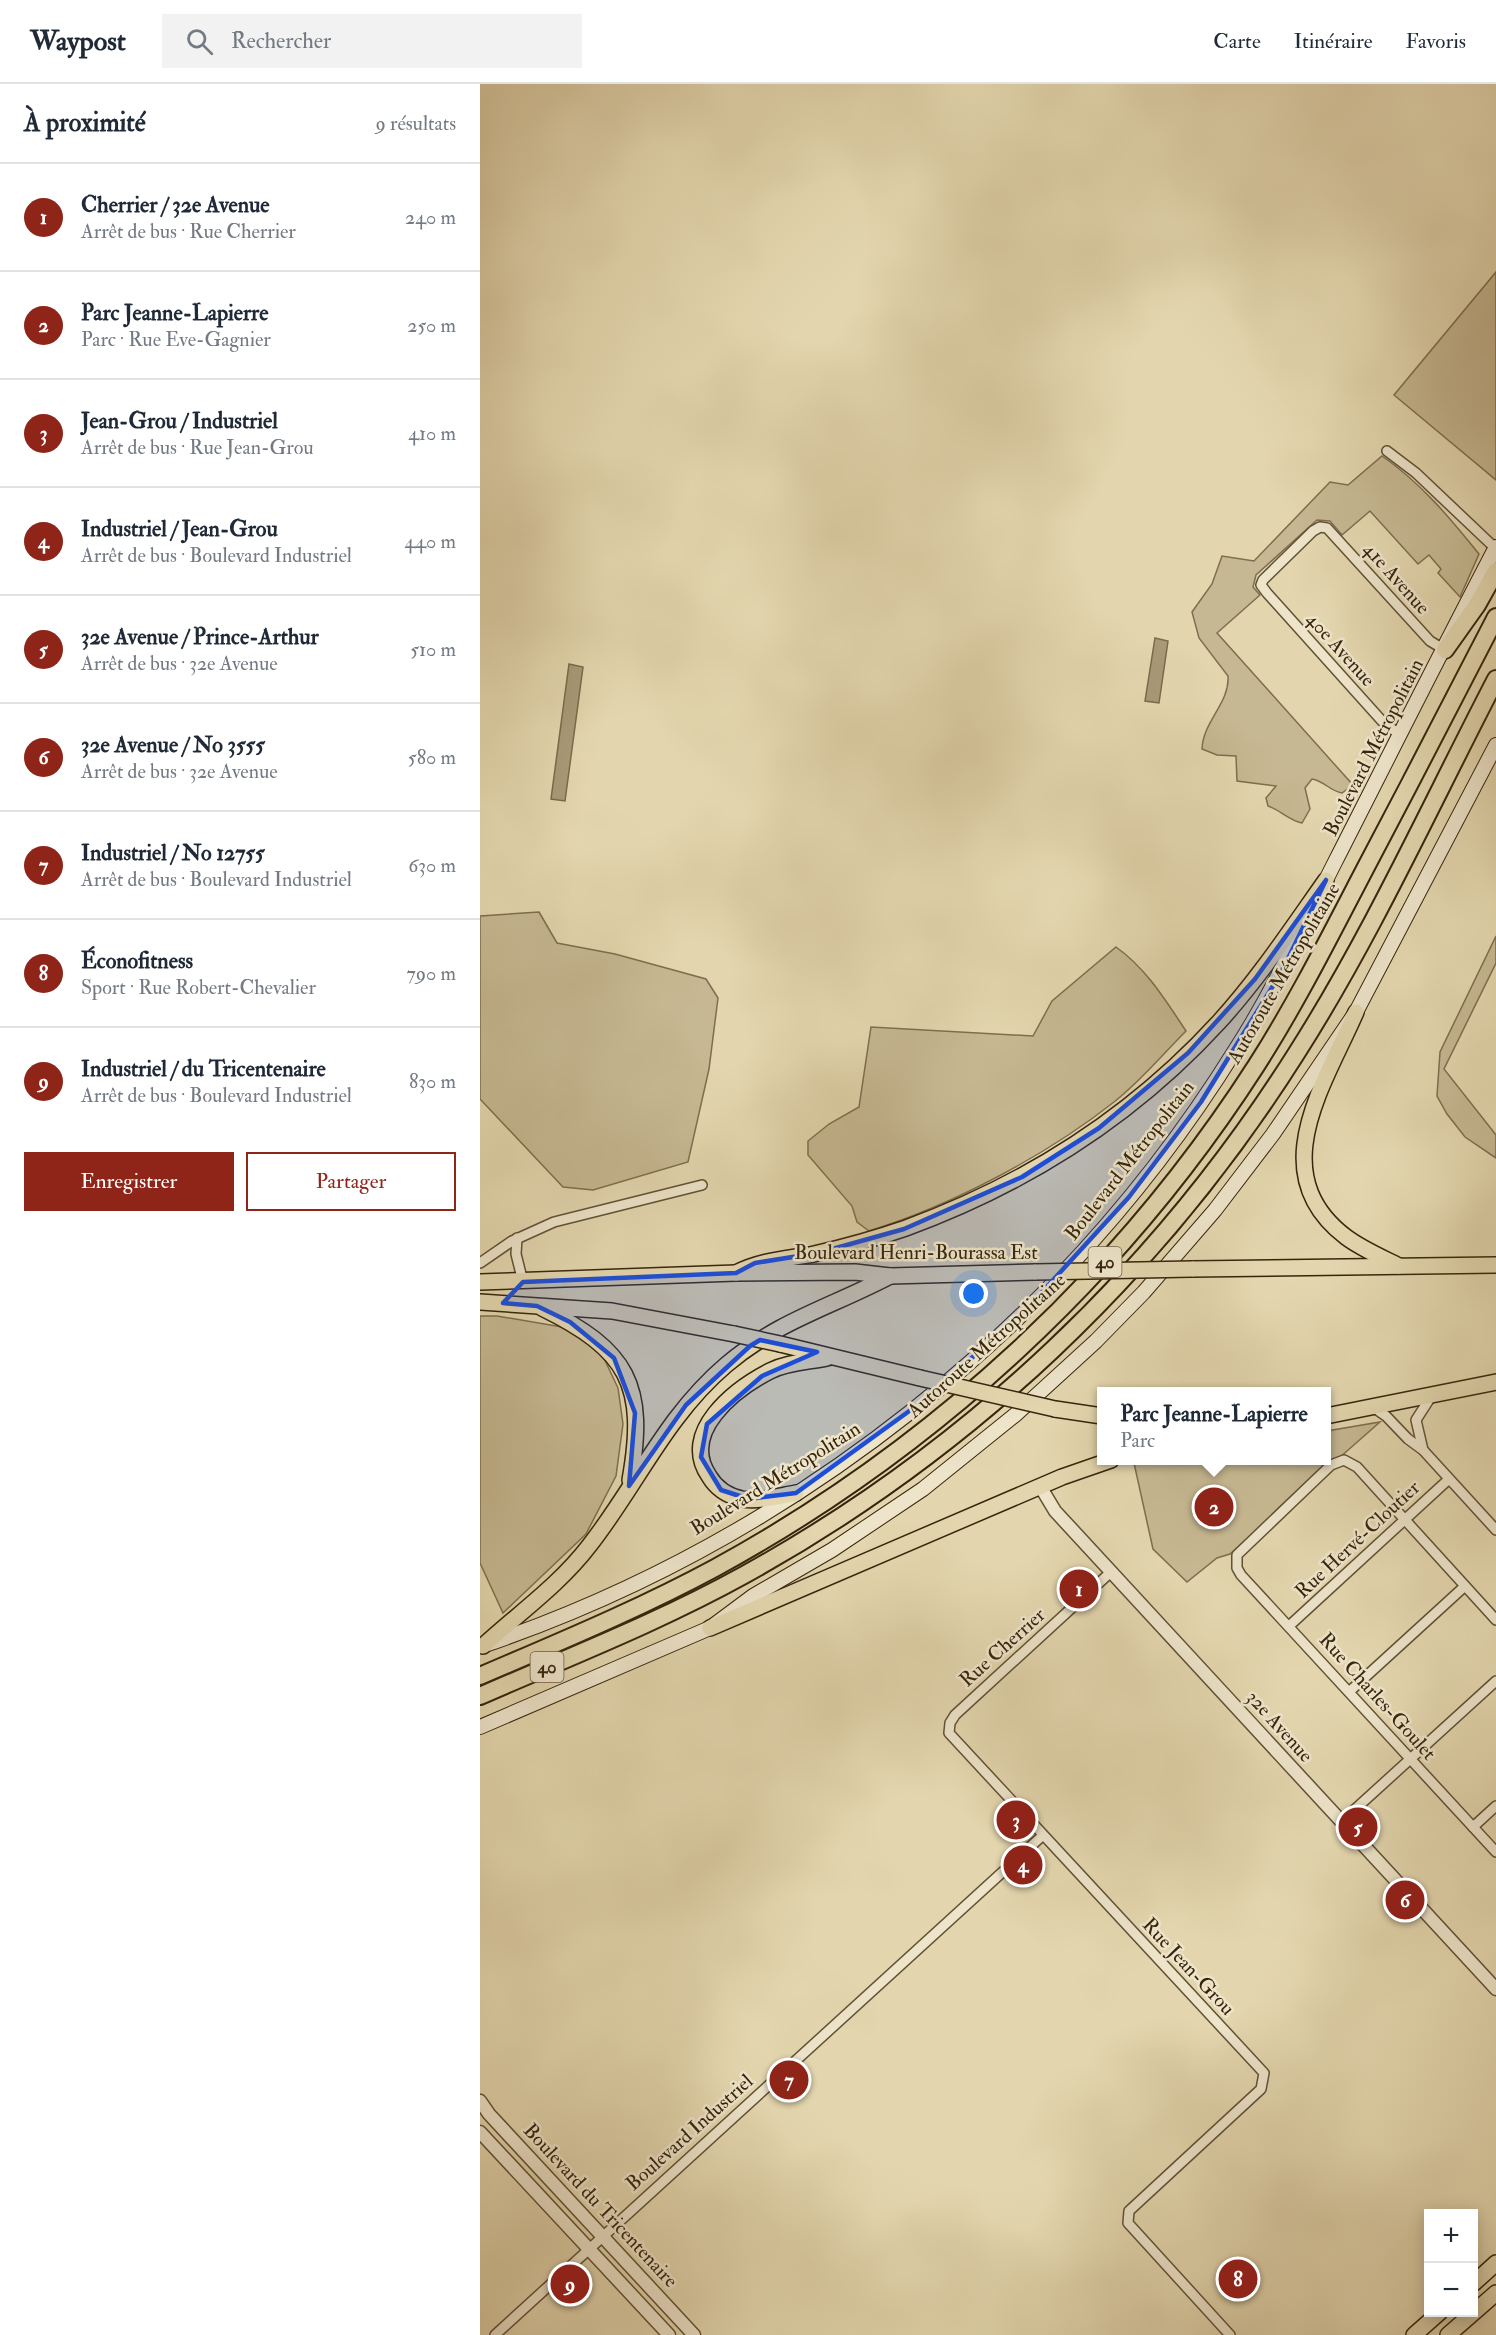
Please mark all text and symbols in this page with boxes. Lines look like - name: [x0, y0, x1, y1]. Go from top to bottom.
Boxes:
- search box: [162, 14, 582, 68]
- text: Waypost: [30, 24, 126, 59]
- icon: search: [183, 25, 216, 58]
- text: Rechercher: [231, 27, 331, 55]
- text: Carte: [1213, 28, 1261, 55]
- text: Itinéraire: [1294, 28, 1372, 55]
- text: Favoris: [1405, 28, 1466, 55]
- text: À proximité: [24, 107, 146, 139]
- text: 9 résultats: [376, 111, 456, 136]
- text: Cherrier / 32e Avenue: [81, 191, 269, 219]
- text: 1: [40, 205, 47, 230]
- text: 240 m: [405, 205, 456, 230]
- text: Arrêt de bus · Rue Cherrier: [81, 219, 296, 244]
- text: Parc Jeanne-Lapierre: [81, 299, 268, 327]
- text: 2: [38, 313, 49, 338]
- text: 250 m: [407, 313, 456, 338]
- text: Parc · Rue Eve-Gagnier: [81, 327, 271, 352]
- text: Jean-Grou / Industriel: [81, 407, 278, 435]
- text: 3: [40, 421, 47, 446]
- text: 410 m: [408, 421, 456, 446]
- text: Arrêt de bus · Rue Jean-Grou: [81, 435, 314, 460]
- text: Industriel / Jean-Grou: [81, 515, 278, 543]
- text: 4: [38, 529, 49, 554]
- text: 440 m: [404, 529, 456, 554]
- street label: 41e Avenue: [1358, 537, 1435, 620]
- text: Arrêt de bus · Boulevard Industriel: [81, 543, 352, 568]
- street label: 40e Avenue: [1301, 607, 1381, 692]
- text: 32e Avenue / Prince-Arthur: [81, 623, 319, 651]
- text: 5: [39, 637, 48, 662]
- text: 510 m: [410, 637, 456, 662]
- text: Arrêt de bus · 32e Avenue: [81, 651, 278, 676]
- street label: Boulevard Métropolitain: [1318, 654, 1430, 841]
- text: 32e Avenue / No 3555: [81, 731, 265, 759]
- text: 6: [38, 745, 49, 770]
- text: 580 m: [408, 745, 456, 770]
- text: Arrêt de bus · 32e Avenue: [81, 759, 278, 784]
- text: Industriel / No 12755: [81, 839, 265, 867]
- text: 7: [39, 853, 48, 878]
- text: 630 m: [408, 853, 456, 878]
- text: Arrêt de bus · Boulevard Industriel: [81, 867, 352, 892]
- street label: Autoroute Métropolitaine: [1221, 878, 1346, 1070]
- text: Éconofitness: [81, 947, 193, 975]
- text: 8: [39, 961, 48, 986]
- text: 790 m: [407, 961, 456, 986]
- text: Sport · Rue Robert-Chevalier: [81, 975, 316, 1000]
- text: Industriel / du Tricentenaire: [81, 1055, 326, 1083]
- text: 9: [38, 1069, 49, 1094]
- text: 830 m: [409, 1069, 456, 1094]
- street label: Boulevard Métropolitain: [1059, 1075, 1200, 1246]
- text: Arrêt de bus · Boulevard Industriel: [81, 1083, 352, 1108]
- button: Enregistrer: [24, 1152, 234, 1211]
- button: Partager: [246, 1152, 456, 1211]
- street label: Boulevard Henri-Bourassa Est: [794, 1240, 1038, 1265]
- road number: 40: [1088, 1247, 1122, 1277]
- street label: Autoroute Métropolitaine: [901, 1268, 1071, 1425]
- your location: [959, 1279, 988, 1308]
- popup: [1097, 1387, 1331, 1465]
- text: Parc Jeanne-Lapierre: [1120, 1400, 1308, 1428]
- street label: Boulevard Métropolitain: [686, 1416, 865, 1542]
- text: Parc: [1120, 1428, 1155, 1453]
- street label: Rue Hervé-Cloutier: [1290, 1475, 1425, 1604]
- pin: 2: [1194, 1484, 1234, 1530]
- pin: 1: [1060, 1566, 1098, 1612]
- street label: Rue Cherrier: [954, 1602, 1051, 1692]
- street label: Rue Charles-Goulet: [1314, 1627, 1442, 1766]
- road number: 40: [530, 1652, 564, 1682]
- street label: 32e Avenue: [1241, 1685, 1318, 1768]
- pin: 3: [996, 1798, 1036, 1842]
- pin: 5: [1338, 1804, 1378, 1850]
- pin: 4: [1004, 1842, 1042, 1888]
- pin: 6: [1386, 1878, 1424, 1922]
- street label: Rue Jean-Grou: [1137, 1912, 1240, 2020]
- pin: 7: [770, 2058, 808, 2102]
- street label: Boulevard Industriel: [621, 2069, 758, 2196]
- street label: Boulevard du Tricentenaire: [518, 2118, 683, 2293]
- map controls: [1424, 2209, 1478, 2317]
- button: +: [1424, 2209, 1478, 2263]
- pin: 8: [1218, 2256, 1257, 2302]
- pin: 9: [550, 2262, 590, 2306]
- button: −: [1424, 2263, 1478, 2317]

